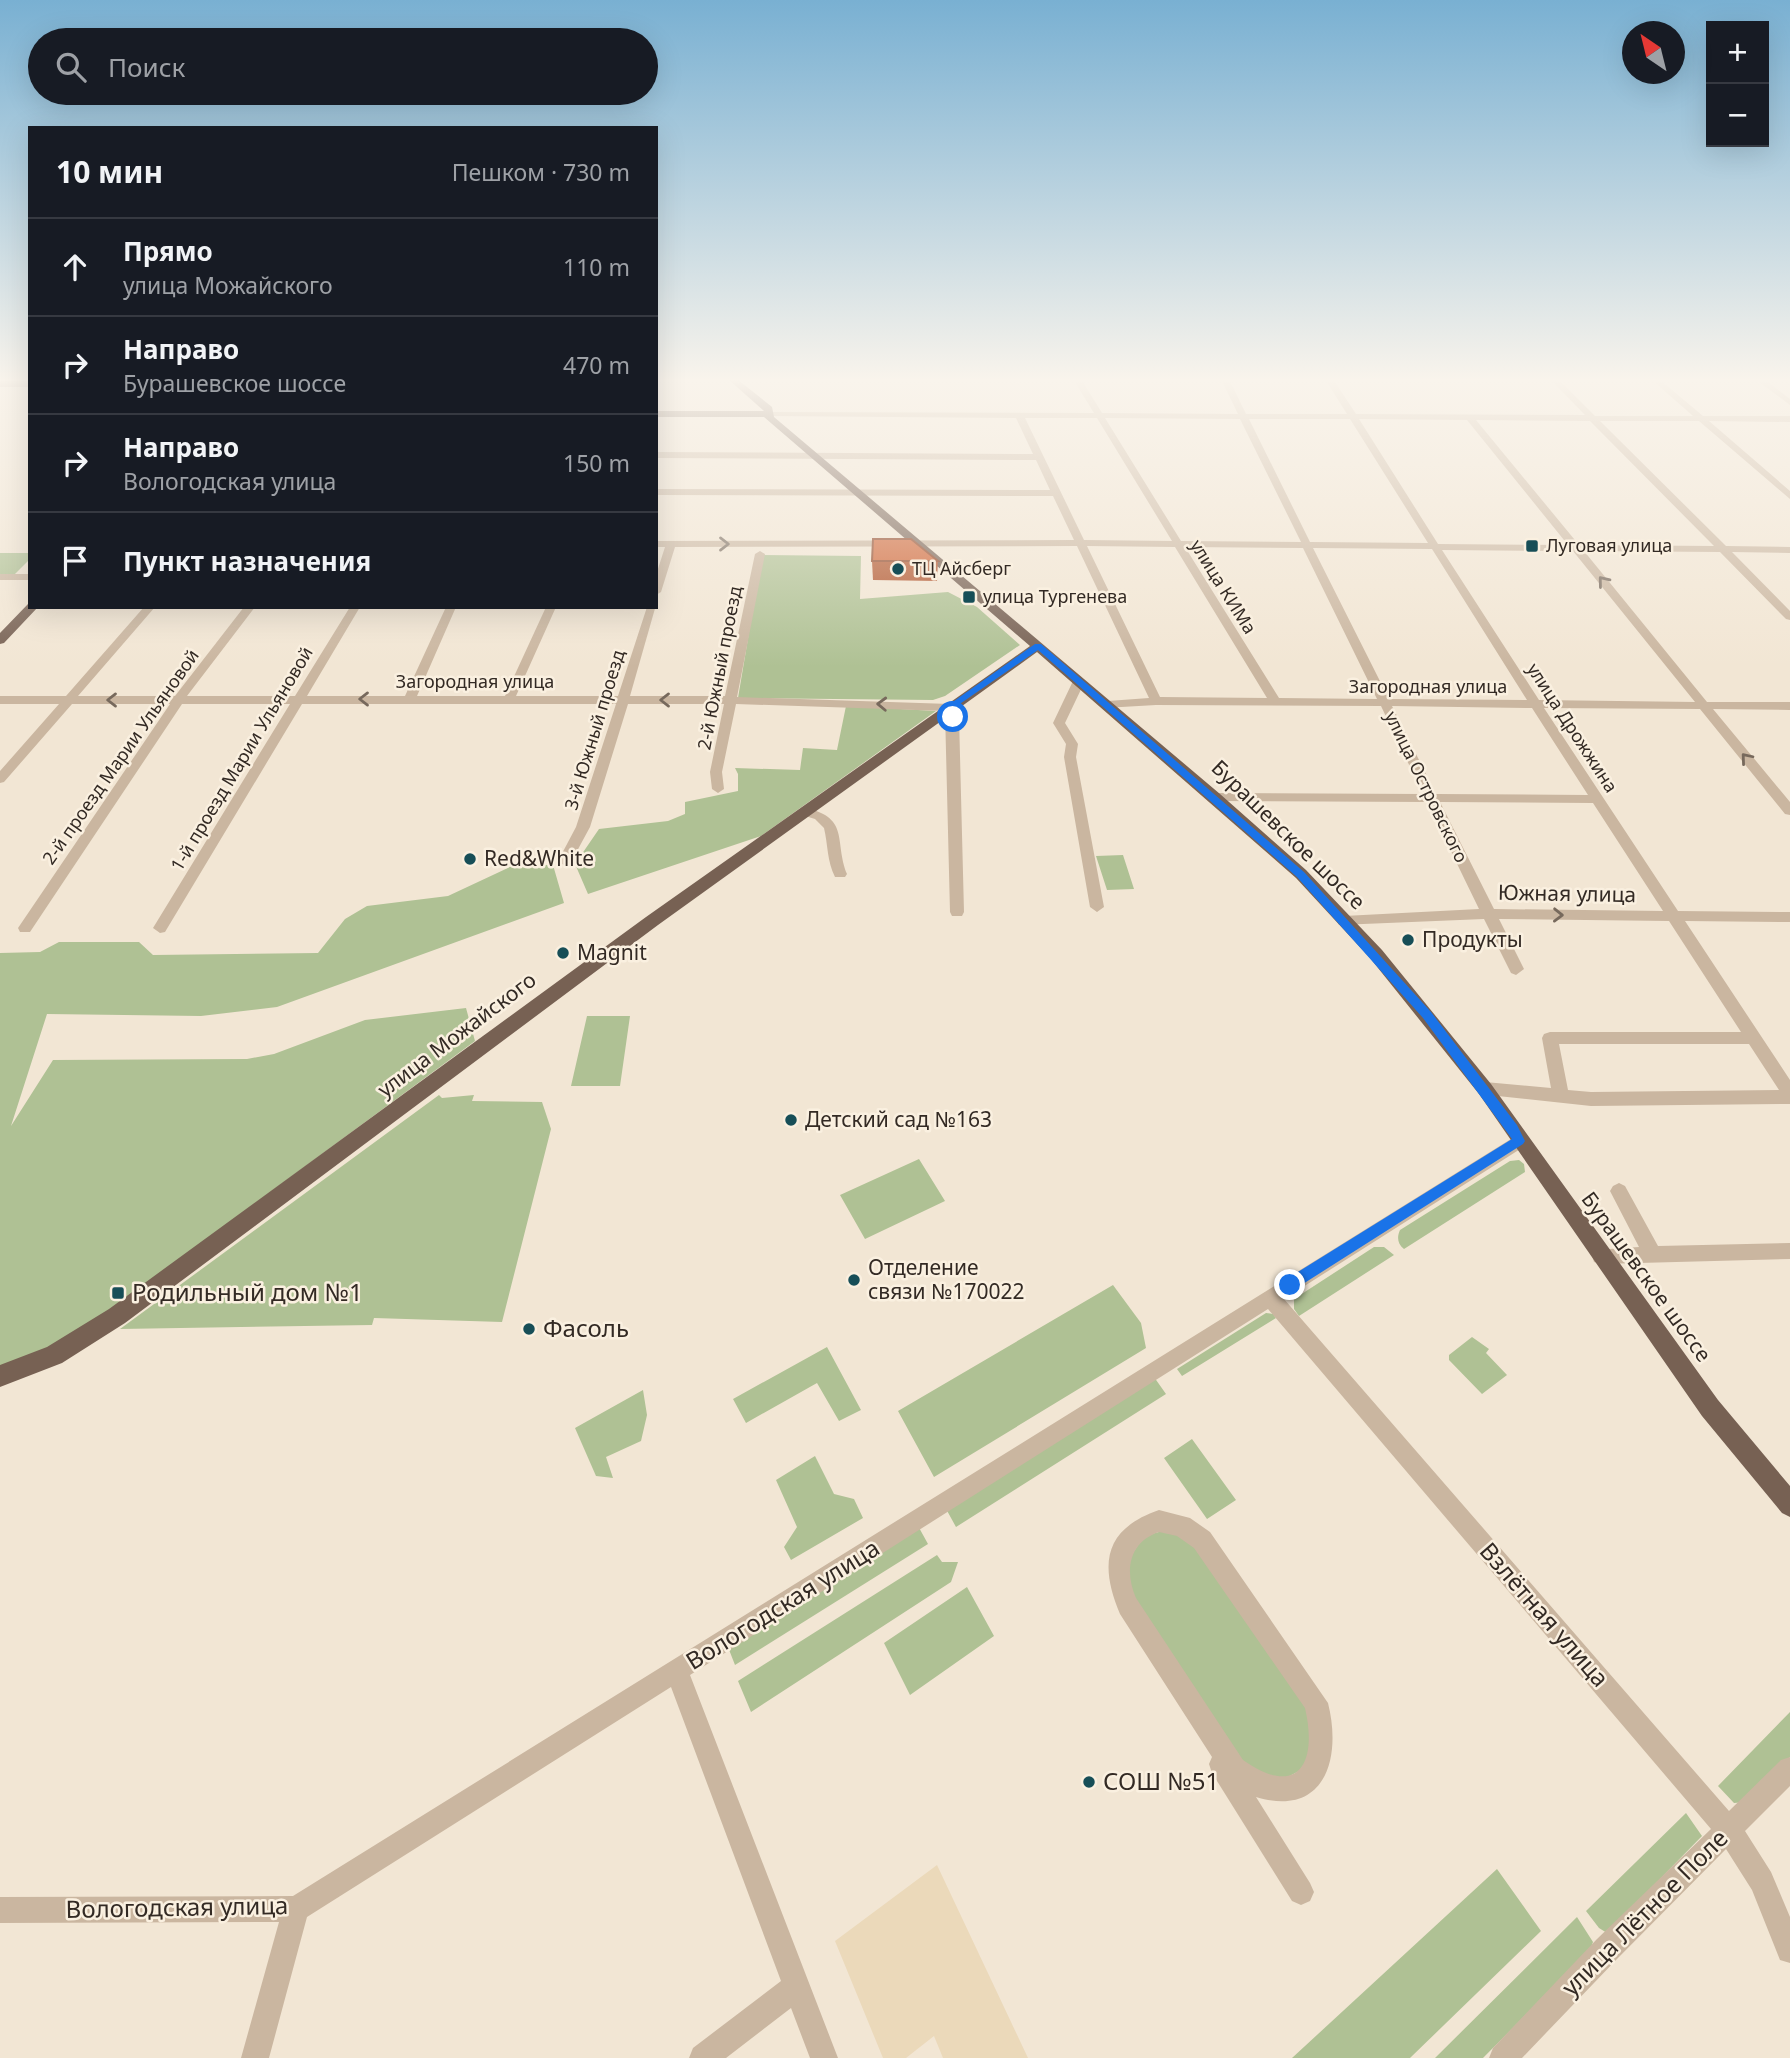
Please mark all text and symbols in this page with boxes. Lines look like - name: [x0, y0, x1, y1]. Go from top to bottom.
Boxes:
- north arrow: [1622, 21, 1685, 84]
- map controls: [1706, 21, 1769, 147]
- button: +: [1706, 21, 1769, 84]
- search box: [28, 28, 658, 105]
- icon: search: [52, 48, 90, 86]
- text: Поиск: [108, 49, 185, 85]
- button: −: [1706, 84, 1769, 147]
- text: 10 мин: [56, 151, 163, 192]
- text: Пешком · 730 m: [452, 156, 630, 188]
- text: Прямо: [123, 233, 213, 269]
- icon: ahead: [56, 248, 94, 286]
- text: 110 m: [563, 251, 630, 283]
- text: улица Можайского: [123, 269, 333, 301]
- text: Направо: [123, 331, 239, 367]
- icon: right: [56, 346, 94, 384]
- text: 470 m: [563, 349, 630, 381]
- text: Бурашевское шоссе: [123, 367, 346, 399]
- text: Направо: [123, 429, 239, 465]
- icon: right: [56, 444, 94, 482]
- text: 150 m: [563, 447, 630, 479]
- text: Вологодская улица: [123, 465, 336, 497]
- place label: Луговая улица: [1546, 533, 1672, 557]
- street label: улица КИМа: [1185, 535, 1262, 638]
- one-way arrow: [720, 536, 730, 552]
- marker: Луговая улица: [1524, 538, 1540, 554]
- icon: arrive: [56, 542, 94, 580]
- text: Пункт назначения: [123, 543, 371, 579]
- place label: ТЦ Айсберг: [912, 556, 1011, 580]
- marker: ТЦ Айсберг: [890, 561, 906, 577]
- one-way arrow: [1599, 577, 1612, 589]
- street label: 2-й Южный проезд: [691, 584, 747, 752]
- place label: улица Тургенева: [983, 584, 1127, 608]
- marker: улица Тургенева: [961, 589, 977, 605]
- street label: 1-й проезд Марии Ульяновой: [165, 642, 318, 875]
- street label: 2-й проезд Марии Ульяновой: [37, 644, 204, 869]
- street label: 3-й Южный проезд: [558, 647, 630, 813]
- street label: улица Дрожжина: [1522, 658, 1624, 797]
- street label: Загородная улица: [396, 669, 554, 693]
- street label: Загородная улица: [1349, 674, 1507, 698]
- one-way arrow: [358, 691, 368, 707]
- one-way arrow: [106, 692, 116, 708]
- one-way arrow: [659, 692, 669, 708]
- one-way arrow: [876, 696, 887, 711]
- route start: [937, 701, 968, 732]
- street label: улица Островского: [1380, 707, 1474, 866]
- street label: Бурашевское шоссе: [1206, 753, 1372, 915]
- one-way arrow: [1742, 754, 1754, 767]
- place label: Red&White: [484, 844, 594, 872]
- marker: Red&White: [462, 851, 478, 867]
- street label: Южная улица: [1498, 878, 1636, 908]
- one-way arrow: [1553, 907, 1563, 923]
- place label: Продукты: [1422, 925, 1523, 953]
- marker: Продукты: [1400, 932, 1416, 948]
- place label: Magnit: [577, 938, 647, 966]
- marker: Magnit: [555, 945, 571, 961]
- street label: улица Можайского: [372, 965, 541, 1103]
- place label: Детский сад №163: [805, 1105, 992, 1133]
- marker: Детский сад №163: [783, 1112, 799, 1128]
- street label: Бурашевское шоссе: [1576, 1186, 1718, 1367]
- place label: Отделение связи №170022: [868, 1253, 1025, 1305]
- route end: [1274, 1269, 1305, 1300]
- marker: Отделение связи №170022: [846, 1272, 862, 1288]
- place label: Родильный дом №1: [132, 1275, 363, 1308]
- marker: Родильный дом №1: [110, 1285, 126, 1301]
- place label: Фасоль: [543, 1311, 629, 1344]
- marker: Фасоль: [521, 1321, 537, 1337]
- street label: Вологодская улица: [679, 1531, 885, 1677]
- street label: Взлётная улица: [1473, 1535, 1617, 1693]
- place label: СОШ №51: [1103, 1764, 1219, 1797]
- marker: СОШ №51: [1081, 1774, 1097, 1790]
- street label: улица Лётное Поле: [1554, 1822, 1734, 2002]
- street label: Вологодская улица: [65, 1888, 289, 1925]

